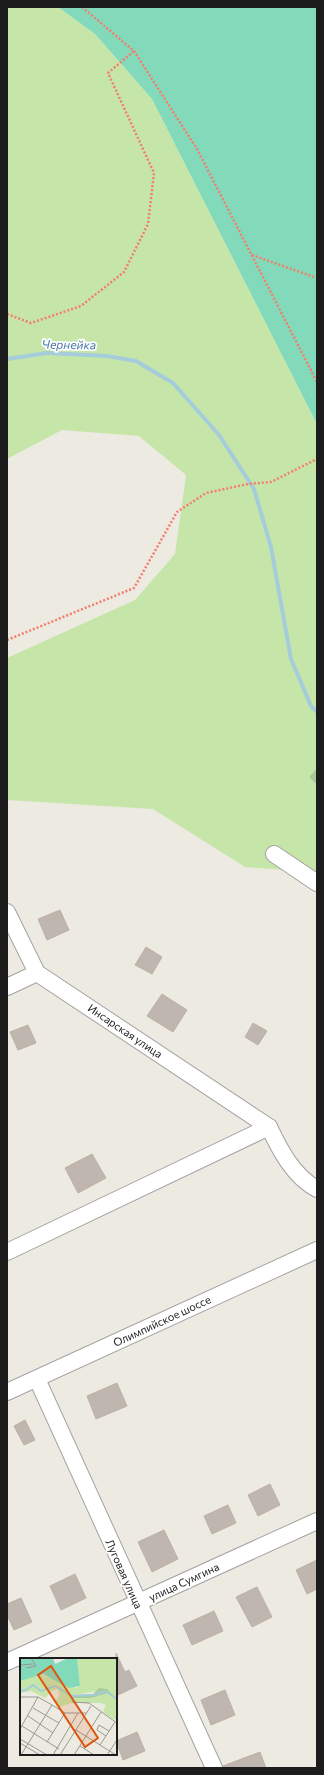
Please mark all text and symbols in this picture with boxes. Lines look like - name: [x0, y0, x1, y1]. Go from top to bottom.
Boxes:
- water label: Чернейка: [42, 337, 96, 351]
- street label: Инсарская улица: [86, 1001, 165, 1060]
- street label: Олимпийское шоссе: [111, 1292, 213, 1349]
- street label: Луговая улица: [103, 1537, 146, 1611]
- street label: улица Сумгина: [147, 1560, 221, 1604]
- inset map: [20, 1658, 117, 1755]

